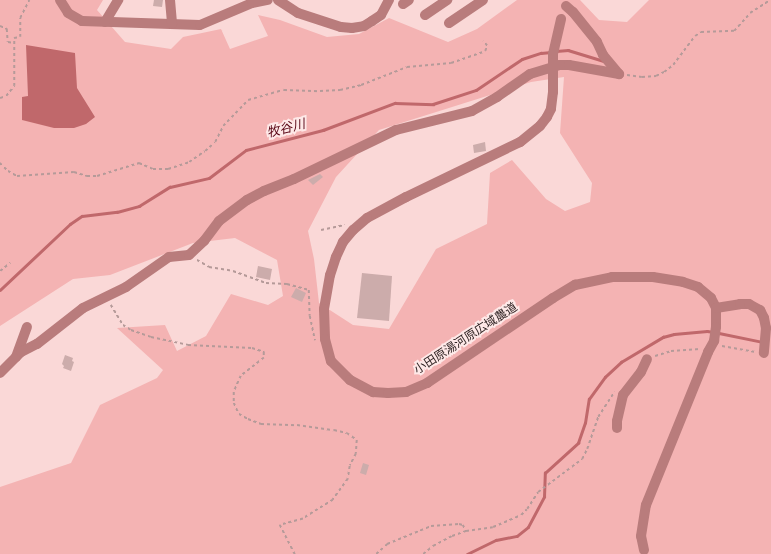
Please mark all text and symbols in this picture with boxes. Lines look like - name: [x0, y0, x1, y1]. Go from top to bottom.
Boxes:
- water label: 牧谷川: [265, 117, 307, 141]
- street label: 小田原湯河原広域農道: [412, 300, 520, 378]

